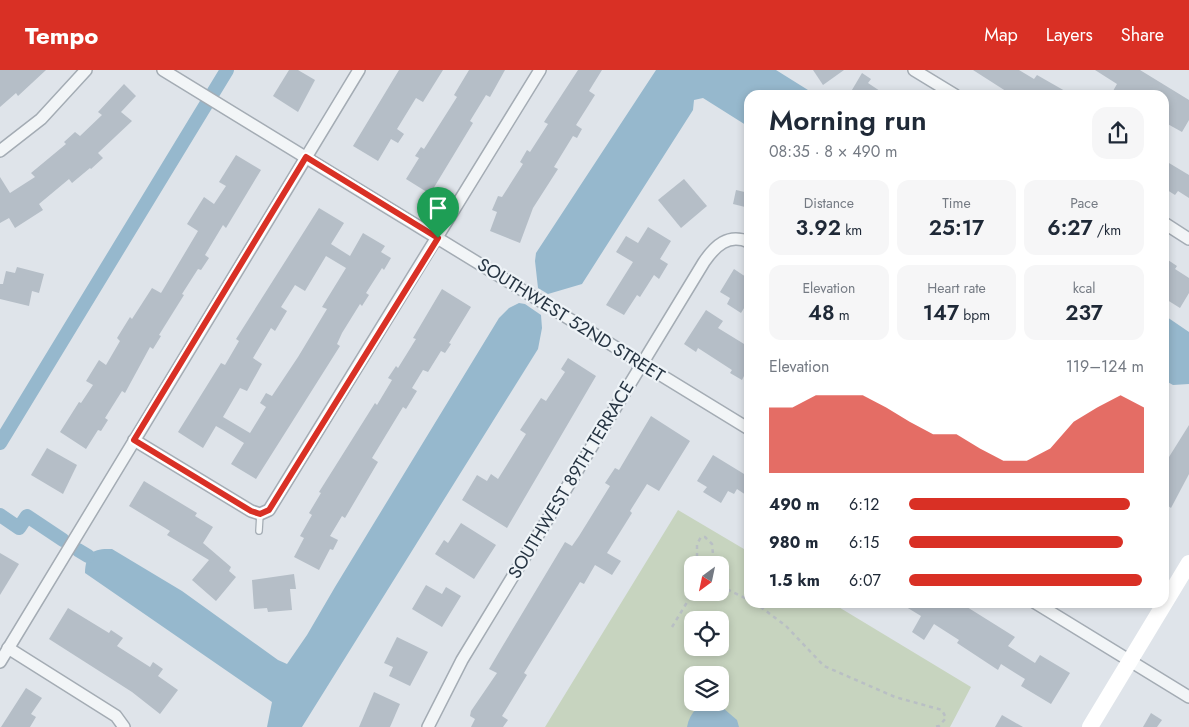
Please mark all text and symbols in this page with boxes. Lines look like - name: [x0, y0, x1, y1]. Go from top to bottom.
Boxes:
- text: Tempo: [25, 18, 98, 53]
- text: Map: [984, 22, 1018, 48]
- text: Layers: [1046, 22, 1093, 48]
- text: Share: [1121, 22, 1164, 48]
- text: Morning run: [769, 100, 927, 141]
- button: share: [1092, 107, 1144, 159]
- text: 08:35 · 8 × 490 m: [769, 140, 898, 163]
- pin: [417, 187, 459, 238]
- text: Distance: [804, 193, 854, 213]
- text: Time: [942, 193, 971, 213]
- text: Pace: [1070, 193, 1098, 213]
- icon: arrive: [424, 194, 452, 222]
- text: 3.92: [795, 213, 841, 243]
- text: 25:17: [929, 213, 984, 243]
- text: 6:27: [1047, 213, 1093, 243]
- text: km: [841, 220, 862, 240]
- text: /km: [1093, 220, 1121, 240]
- street label: SOUTHWEST 52ND STREET: [472, 252, 670, 389]
- text: Elevation: [802, 278, 855, 298]
- text: Heart rate: [927, 278, 986, 298]
- text: kcal: [1073, 278, 1095, 298]
- text: 48: [808, 298, 835, 328]
- text: 147: [923, 298, 959, 328]
- text: 237: [1065, 298, 1103, 328]
- text: m: [835, 305, 850, 325]
- text: bpm: [959, 305, 990, 325]
- text: Elevation: [769, 355, 829, 378]
- text: 119–124 m: [1066, 355, 1144, 378]
- street label: SOUTHWEST 89TH TERRACE: [502, 376, 640, 584]
- text: 490 m: [769, 493, 819, 516]
- text: 6:12: [849, 493, 879, 516]
- text: 980 m: [769, 531, 818, 554]
- text: 6:15: [849, 531, 879, 554]
- north arrow: [684, 556, 729, 601]
- map controls: [684, 556, 729, 711]
- text: 1.5 km: [769, 569, 820, 592]
- text: 6:07: [849, 569, 881, 592]
- button: locate: [684, 611, 729, 656]
- button: layers: [684, 666, 729, 711]

